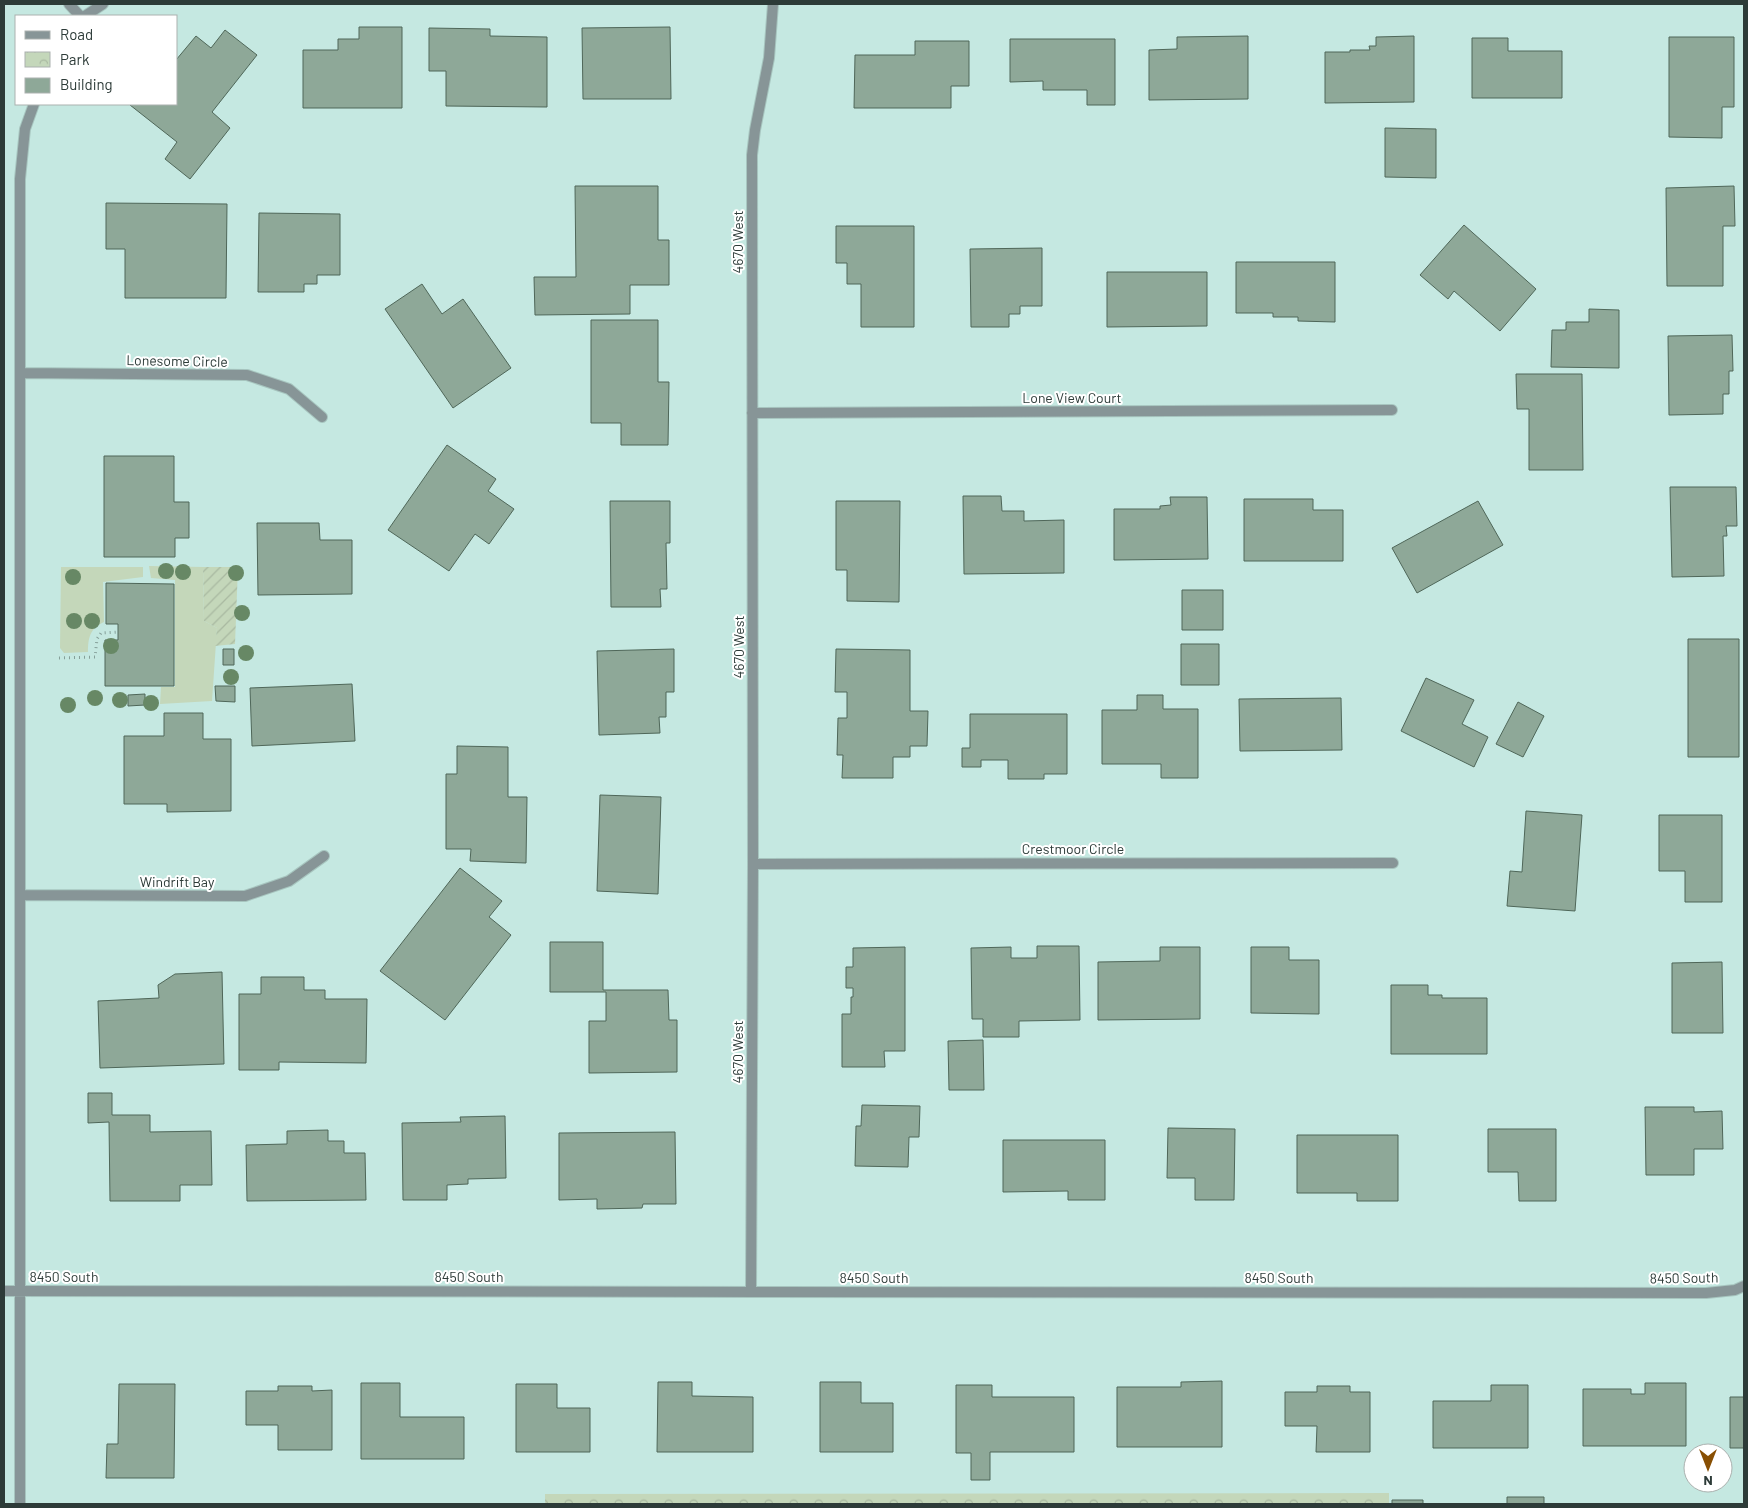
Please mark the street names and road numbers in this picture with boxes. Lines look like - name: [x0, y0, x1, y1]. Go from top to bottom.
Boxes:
- street label: 4670 West: [729, 210, 746, 274]
- street label: Lonesome Circle: [126, 351, 228, 370]
- street label: Lone View Court: [1022, 389, 1122, 406]
- street label: 4670 West: [730, 615, 747, 679]
- street label: Crestmoor Circle: [1022, 840, 1124, 857]
- street label: Windrift Bay: [140, 873, 215, 890]
- street label: 4670 West: [729, 1020, 746, 1084]
- street label: 8450 South: [30, 1268, 98, 1285]
- street label: 8450 South: [435, 1268, 503, 1285]
- street label: 8450 South: [1649, 1268, 1719, 1287]
- street label: 8450 South: [840, 1269, 908, 1286]
- street label: 8450 South: [1245, 1269, 1313, 1286]

